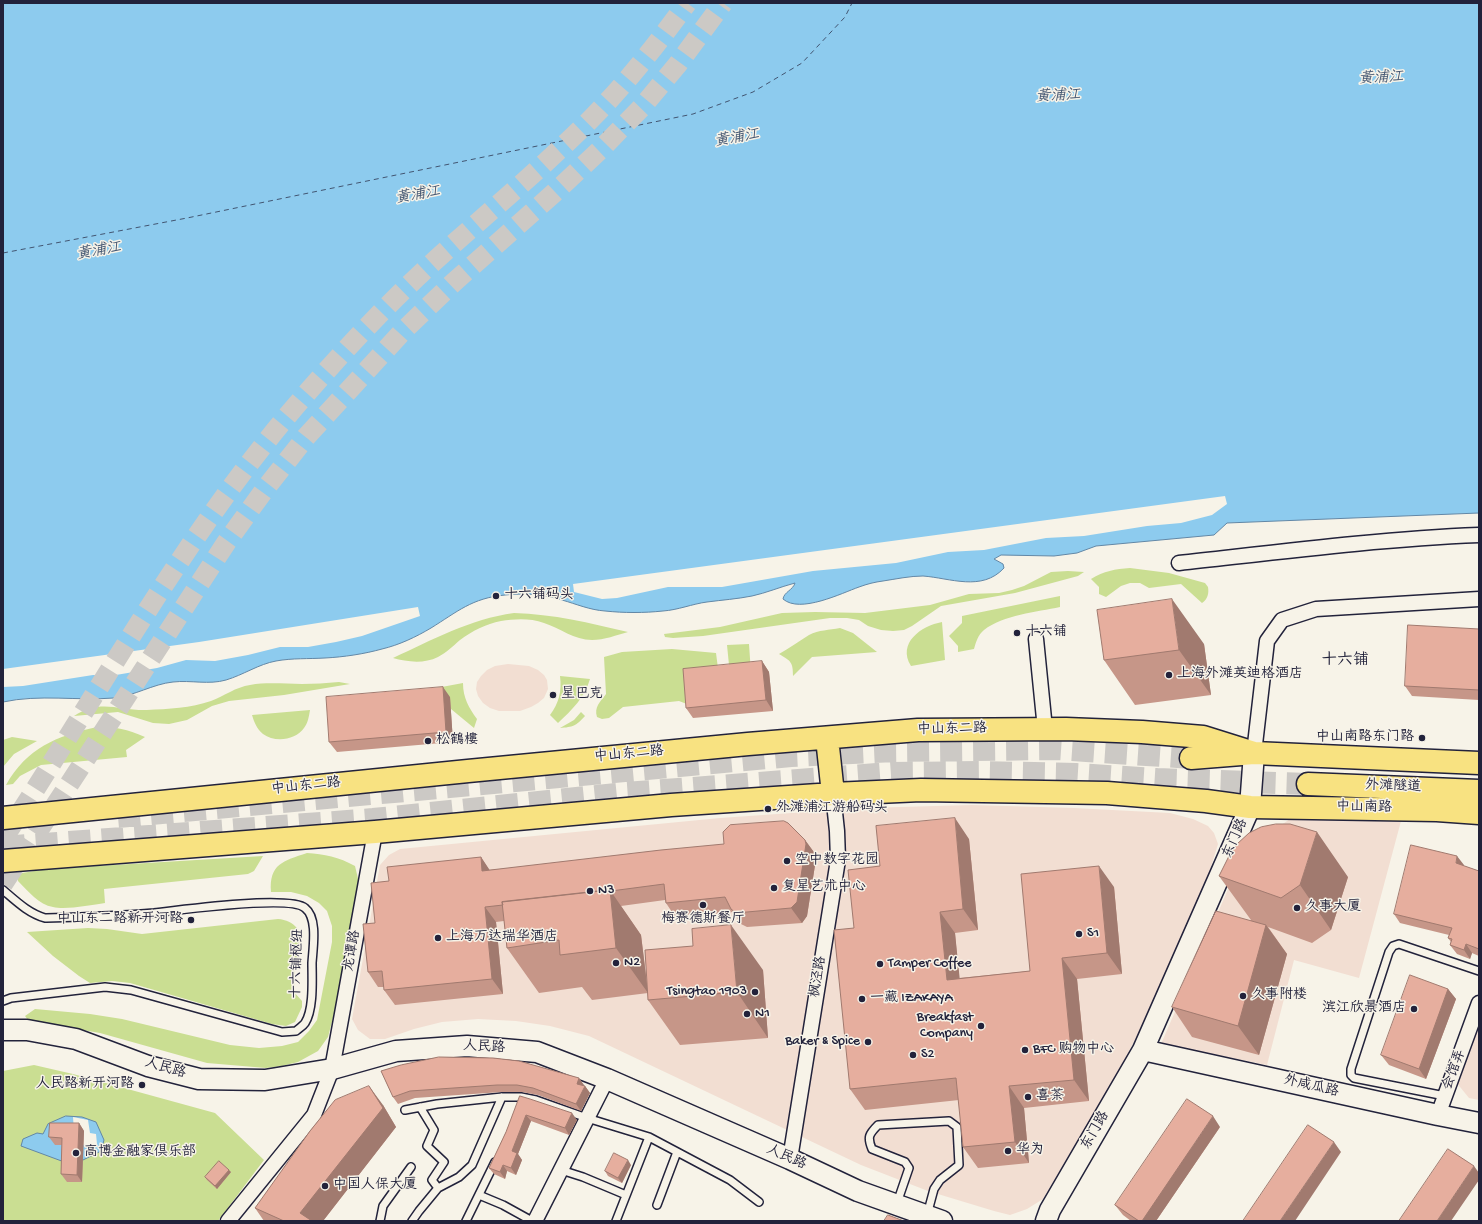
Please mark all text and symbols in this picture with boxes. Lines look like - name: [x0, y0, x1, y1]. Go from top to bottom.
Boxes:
- water label: 黄浦江: [1358, 69, 1404, 89]
- water label: 黄浦江: [1035, 87, 1081, 107]
- water label: 黄浦江: [713, 126, 761, 152]
- water label: 黄浦江: [394, 183, 442, 209]
- water label: 黄浦江: [75, 239, 123, 265]
- place label: 十六铺码头: [504, 588, 574, 604]
- marker: 十六铺码头: [491, 591, 501, 601]
- place label: 十六铺: [1025, 625, 1067, 641]
- marker: 十六铺: [1012, 628, 1022, 638]
- district label: 十六铺: [1321, 652, 1369, 672]
- place label: 上海外滩英迪格酒店: [1177, 667, 1303, 683]
- marker: 上海外滩英迪格酒店: [1164, 670, 1174, 680]
- place label: 星巴克: [561, 687, 603, 703]
- marker: 星巴克: [548, 690, 558, 700]
- street label: 中山东二路: [917, 721, 987, 739]
- place label: 中山南路东门路: [1316, 730, 1414, 746]
- place label: 松鶴樓: [436, 733, 478, 749]
- marker: 中山南路东门路: [1417, 733, 1427, 743]
- marker: 松鶴樓: [423, 736, 433, 746]
- street label: 中山东二路: [593, 744, 665, 766]
- street label: 中山东二路: [270, 775, 342, 799]
- street label: 外滩隧道: [1365, 778, 1421, 796]
- street label: 中山南路: [1336, 799, 1392, 817]
- place label: 外滩浦江游船码头: [776, 801, 888, 817]
- marker: 外滩浦江游船码头: [763, 804, 773, 814]
- street label: 东门路: [1220, 816, 1252, 862]
- place label: 空中数字花园: [795, 853, 879, 869]
- marker: 空中数字花园: [782, 856, 792, 866]
- place label: 复星艺术中心: [782, 880, 866, 896]
- place label: N3: [598, 883, 614, 899]
- marker: 复星艺术中心: [769, 883, 779, 893]
- marker: N3: [585, 886, 595, 896]
- marker: 梅赛德斯餐厅: [698, 900, 708, 910]
- place label: 久事大厦: [1305, 900, 1361, 916]
- marker: 久事大厦: [1292, 903, 1302, 913]
- place label: 中山东二路新开河路: [57, 912, 183, 928]
- place label: 梅赛德斯餐厅: [661, 912, 745, 928]
- marker: 中山东二路新开河路: [186, 915, 196, 925]
- place label: S1: [1087, 926, 1099, 942]
- street label: 十六铺枢纽: [288, 929, 308, 999]
- street label: 龙谭路: [341, 929, 365, 973]
- marker: S1: [1074, 929, 1084, 939]
- place label: 上海万达瑞华酒店: [446, 930, 558, 946]
- marker: 上海万达瑞华酒店: [433, 933, 443, 943]
- place label: N2: [624, 955, 640, 971]
- street label: 枫泾路: [807, 955, 831, 999]
- place label: Tamper Coffee: [888, 956, 971, 972]
- marker: N2: [611, 958, 621, 968]
- marker: Tamper Coffee: [875, 959, 885, 969]
- place label: Tsingtao 1903: [667, 984, 747, 1000]
- marker: Tsingtao 1903: [750, 987, 760, 997]
- place label: 久事附楼: [1251, 988, 1307, 1004]
- place label: 一藏 IZAKAYA: [870, 991, 953, 1007]
- marker: 久事附楼: [1238, 991, 1248, 1001]
- marker: 一藏 IZAKAYA: [857, 994, 867, 1004]
- place label: 滨江欣景酒店: [1322, 1001, 1406, 1017]
- marker: 滨江欣景酒店: [1409, 1004, 1419, 1014]
- place label: N1: [755, 1006, 770, 1022]
- marker: N1: [742, 1009, 752, 1019]
- place label: Breakfast Company: [917, 1010, 973, 1042]
- marker: Breakfast Company: [976, 1021, 986, 1031]
- place label: Baker & Spice: [785, 1034, 860, 1050]
- marker: Baker & Spice: [863, 1037, 873, 1047]
- street label: 人民路: [463, 1039, 505, 1057]
- place label: BFC 购物中心: [1033, 1042, 1114, 1058]
- marker: BFC 购物中心: [1020, 1045, 1030, 1055]
- place label: S2: [921, 1047, 934, 1063]
- street label: 会馆弄: [1440, 1047, 1470, 1093]
- marker: S2: [908, 1050, 918, 1060]
- street label: 人民路: [142, 1055, 188, 1083]
- street label: 外咸瓜路: [1282, 1073, 1340, 1101]
- place label: 人民路新开河路: [36, 1077, 134, 1093]
- marker: 人民路新开河路: [137, 1080, 147, 1090]
- place label: 喜茶: [1036, 1089, 1064, 1105]
- marker: 喜茶: [1023, 1092, 1033, 1102]
- street label: 东门路: [1078, 1109, 1114, 1153]
- street label: 人民路: [763, 1142, 809, 1174]
- place label: 华为: [1016, 1143, 1044, 1159]
- place label: 高博金融家俱乐部: [84, 1145, 196, 1161]
- marker: 华为: [1003, 1146, 1013, 1156]
- marker: 高博金融家俱乐部: [71, 1148, 81, 1158]
- place label: 中国人保大厦: [333, 1178, 417, 1194]
- marker: 中国人保大厦: [320, 1181, 330, 1191]

